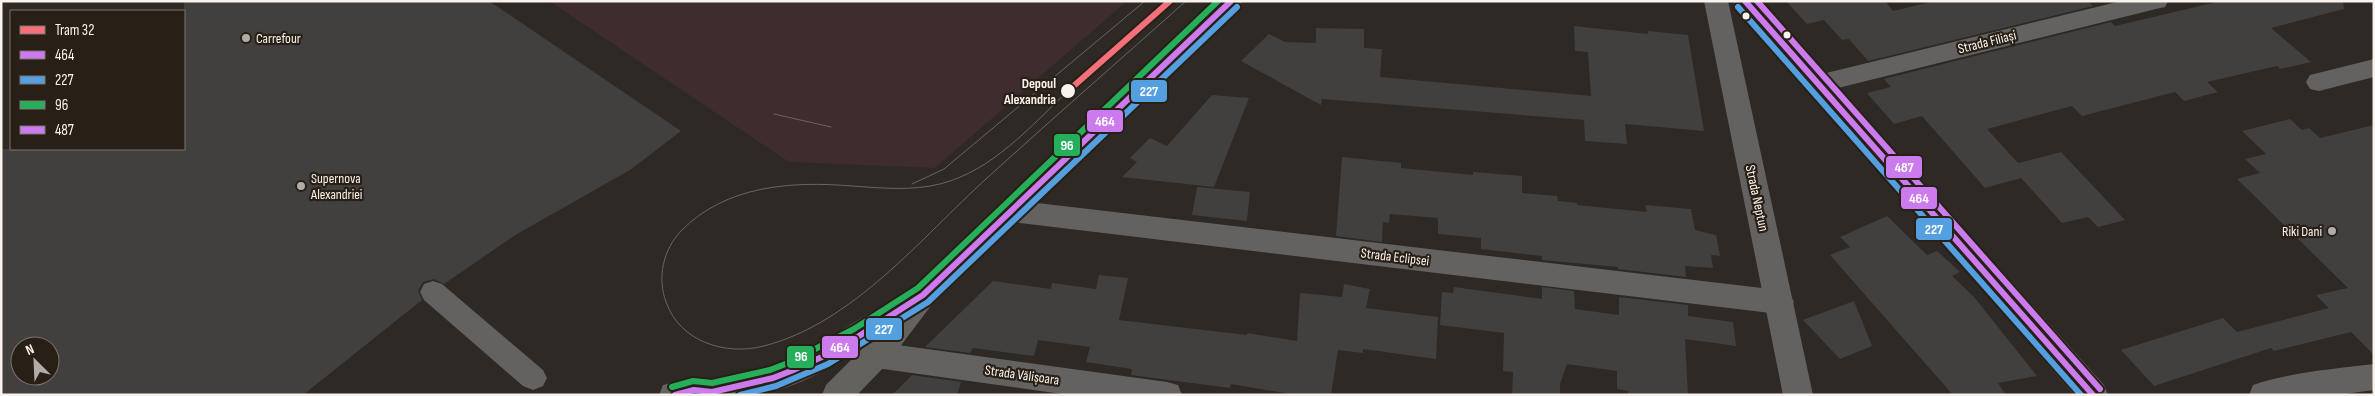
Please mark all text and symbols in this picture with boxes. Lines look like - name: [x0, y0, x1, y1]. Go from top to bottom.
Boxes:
- legend: [10, 10, 185, 150]
- unlabelled marker: [1741, 11, 1751, 21]
- text: Tram 32: [55, 21, 94, 40]
- street label: Strada Filiași: [1956, 27, 2018, 57]
- place label: Carrefour: [256, 30, 301, 47]
- unlabelled marker: [1782, 30, 1792, 40]
- marker: Carrefour: [240, 32, 252, 44]
- text: 464: [55, 46, 74, 65]
- text: 227: [55, 71, 73, 90]
- place label: Depoul Alexandria: [1003, 75, 1056, 108]
- line badge: 227: [1130, 79, 1168, 103]
- marker: Depoul Alexandria: [1059, 82, 1077, 100]
- text: 227: [1140, 83, 1159, 100]
- text: 96: [55, 96, 68, 115]
- line badge: 464: [1086, 109, 1124, 133]
- text: 464: [1095, 113, 1115, 130]
- text: 487: [55, 121, 74, 140]
- line badge: 96: [1053, 133, 1081, 157]
- text: 96: [1060, 137, 1074, 154]
- line badge: 487: [1885, 155, 1923, 179]
- text: 487: [1894, 159, 1914, 176]
- street label: Strada Neptun: [1742, 163, 1772, 233]
- place label: Supernova Alexandriei: [310, 170, 362, 203]
- marker: Supernova Alexandriei: [295, 180, 307, 192]
- line badge: 464: [1900, 186, 1938, 210]
- text: 464: [1909, 190, 1929, 207]
- line badge: 227: [1915, 217, 1953, 241]
- text: 227: [1925, 221, 1944, 238]
- place label: Riki Dani: [2282, 223, 2322, 240]
- marker: Riki Dani: [2326, 225, 2338, 237]
- street label: Strada Eclipsei: [1360, 244, 1430, 270]
- line badge: 227: [865, 317, 903, 341]
- text: 227: [875, 321, 894, 338]
- line badge: 464: [821, 335, 859, 359]
- north arrow: [10, 336, 60, 386]
- text: 464: [830, 339, 850, 356]
- text: N: [23, 340, 37, 359]
- line badge: 96: [786, 345, 815, 369]
- text: 96: [794, 348, 808, 365]
- street label: Strada Vălișoara: [984, 361, 1060, 389]

